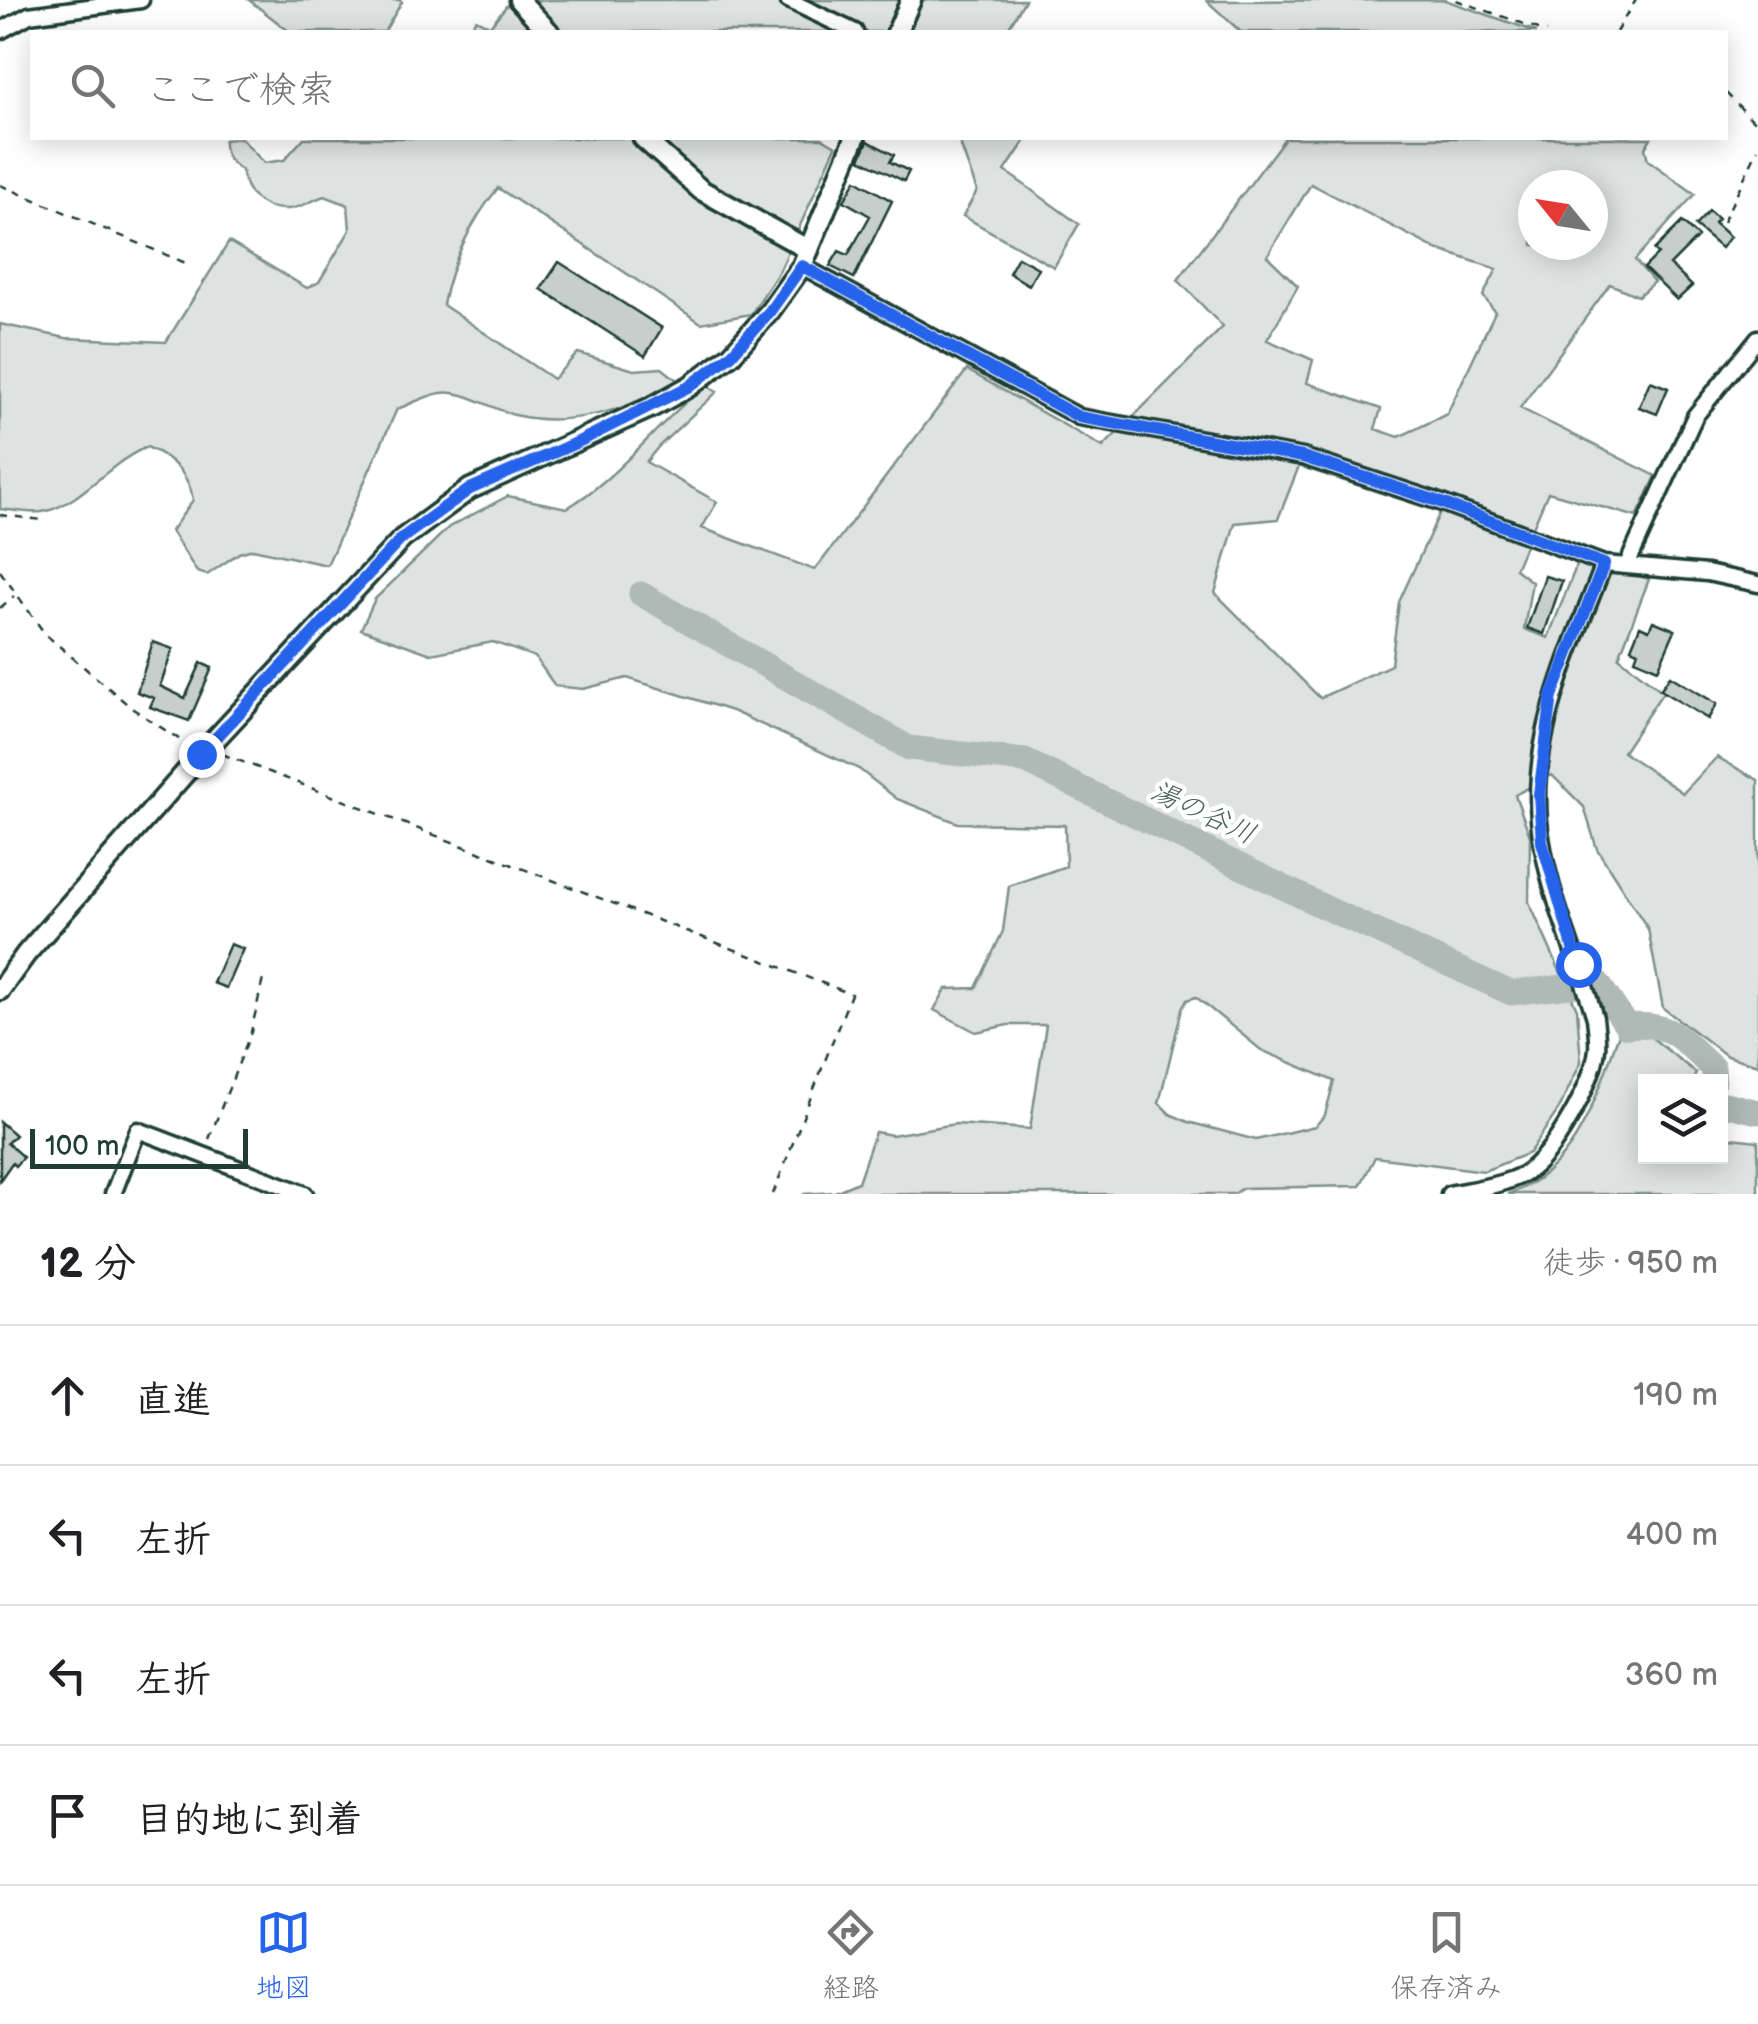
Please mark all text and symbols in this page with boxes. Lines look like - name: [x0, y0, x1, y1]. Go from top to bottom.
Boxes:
- search box: [30, 30, 1728, 140]
- icon: search: [65, 58, 120, 113]
- text: ここで検索: [145, 68, 335, 113]
- north arrow: [1518, 170, 1608, 260]
- route end: [179, 732, 225, 778]
- water label: 湯の谷川: [1145, 774, 1261, 852]
- route start: [1556, 942, 1602, 988]
- map controls: [1638, 1074, 1728, 1164]
- button: layers: [1638, 1074, 1728, 1164]
- scale bar: [30, 1124, 248, 1168]
- text: 100 m: [45, 1130, 119, 1163]
- text: 12 分: [40, 1239, 136, 1290]
- text: 徒歩 · 950 m: [1542, 1244, 1718, 1283]
- icon: ahead: [40, 1368, 95, 1423]
- text: 190 m: [1633, 1376, 1718, 1415]
- text: 直進: [135, 1378, 211, 1423]
- icon: left: [40, 1508, 95, 1563]
- text: 400 m: [1626, 1516, 1718, 1555]
- text: 左折: [135, 1518, 211, 1563]
- icon: left: [40, 1648, 95, 1703]
- text: 360 m: [1625, 1656, 1718, 1695]
- text: 左折: [135, 1658, 211, 1703]
- icon: arrive: [40, 1788, 95, 1843]
- text: 目的地に到着: [135, 1798, 363, 1843]
- tab: 地図: [256, 1905, 312, 2005]
- tab: 経路: [823, 1905, 879, 2005]
- tab: 保存済み: [1390, 1905, 1502, 2005]

